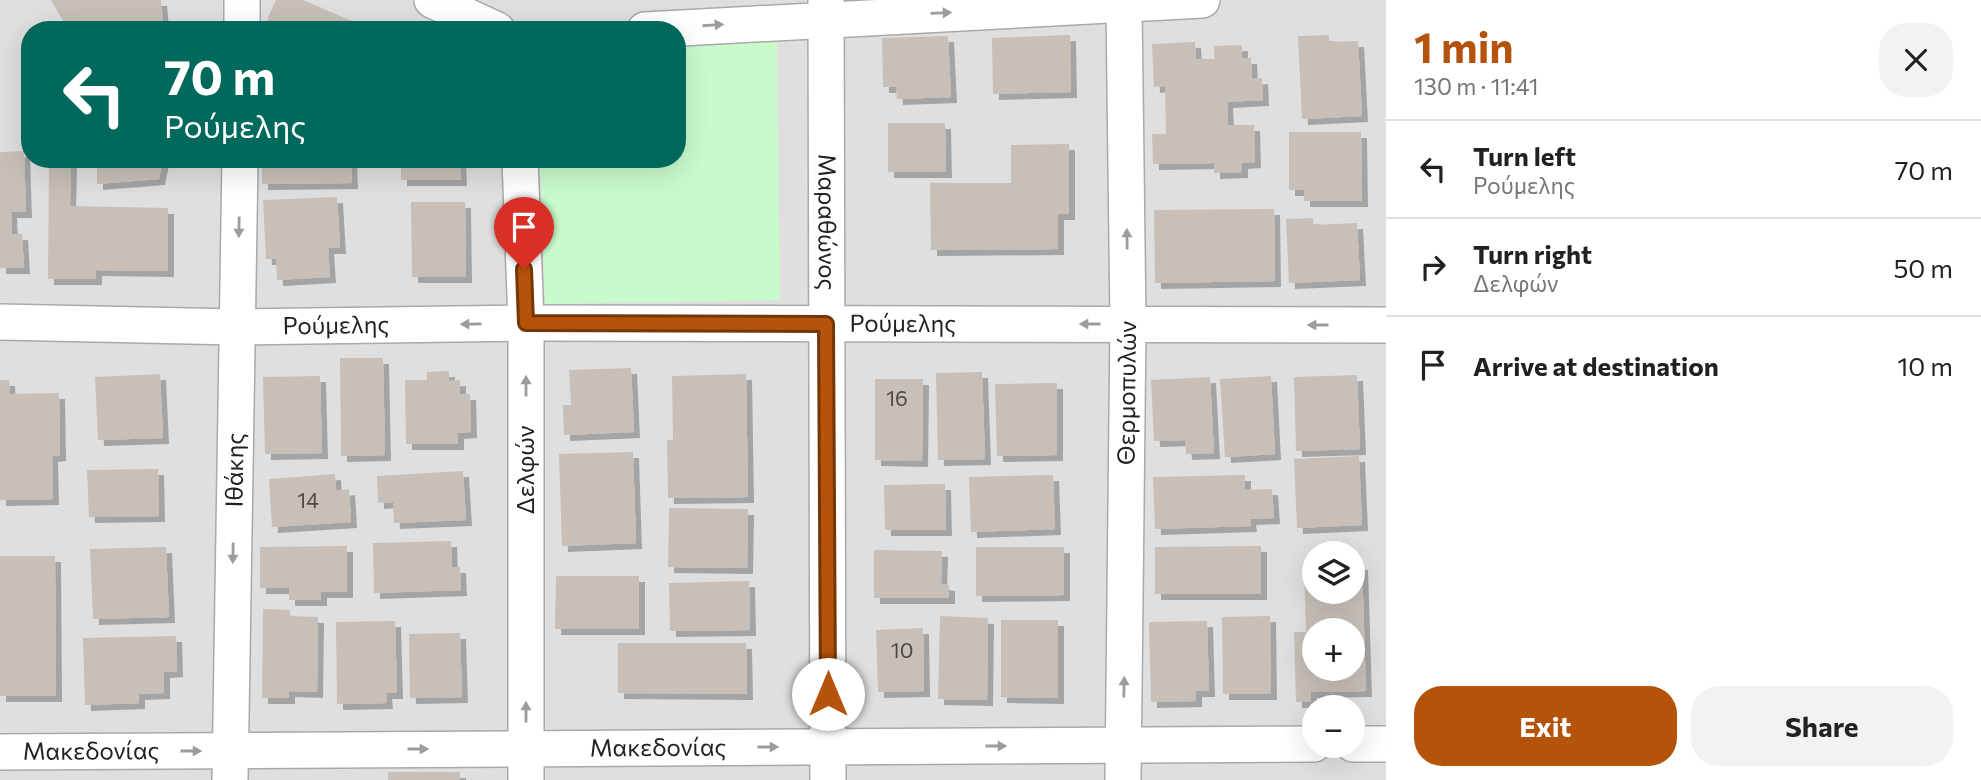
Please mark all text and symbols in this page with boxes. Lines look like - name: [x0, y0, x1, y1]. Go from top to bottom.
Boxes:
- one-way arrow: [930, 8, 952, 19]
- one-way arrow: [703, 20, 725, 31]
- text: 1 min: [1414, 20, 1514, 72]
- button: close: [1879, 23, 1953, 97]
- text: 70 m: [164, 45, 275, 105]
- icon: left: [49, 49, 140, 140]
- text: 130 m · 11:41: [1414, 72, 1539, 100]
- text: Ρούμελης: [164, 105, 306, 145]
- text: Turn left: [1473, 140, 1576, 171]
- icon: left: [1414, 150, 1452, 188]
- street label: Μαραθώνος: [813, 154, 843, 290]
- text: 70 m: [1895, 154, 1953, 185]
- text: Ρούμελης: [1473, 171, 1575, 199]
- pin: [494, 197, 554, 269]
- icon: arrive: [505, 208, 543, 246]
- one-way arrow: [233, 217, 244, 239]
- one-way arrow: [1121, 228, 1133, 250]
- text: Turn right: [1473, 238, 1592, 269]
- icon: right: [1414, 248, 1452, 286]
- text: 50 m: [1893, 252, 1953, 283]
- text: Δελφών: [1473, 269, 1558, 297]
- street label: Ρούμελης: [850, 308, 956, 337]
- street label: Ρούμελης: [282, 309, 389, 339]
- one-way arrow: [460, 318, 482, 330]
- one-way arrow: [1079, 318, 1101, 330]
- one-way arrow: [1307, 319, 1329, 331]
- street label: Θερμοπυλών: [1110, 321, 1141, 465]
- icon: arrive: [1414, 346, 1452, 384]
- text: Arrive at destination: [1473, 350, 1719, 381]
- text: 10 m: [1897, 350, 1953, 381]
- one-way arrow: [520, 375, 532, 397]
- house number: 16: [886, 385, 908, 410]
- street label: Δελφών: [510, 425, 539, 515]
- street label: Ιθάκης: [218, 433, 249, 507]
- house number: 14: [297, 487, 319, 512]
- map controls: [1302, 541, 1365, 758]
- button: layers: [1302, 541, 1365, 604]
- one-way arrow: [228, 542, 239, 564]
- button: +: [1302, 618, 1365, 681]
- house number: 10: [891, 637, 913, 662]
- position arrow: [791, 657, 865, 731]
- one-way arrow: [1118, 676, 1130, 698]
- button: Exit: [1414, 686, 1677, 766]
- button: Share: [1691, 686, 1953, 766]
- button: −: [1302, 695, 1365, 758]
- one-way arrow: [520, 701, 532, 723]
- street label: Μακεδονίας: [590, 732, 726, 761]
- street label: Μακεδονίας: [23, 735, 159, 765]
- one-way arrow: [985, 740, 1007, 752]
- one-way arrow: [757, 742, 779, 753]
- one-way arrow: [407, 743, 429, 755]
- one-way arrow: [180, 745, 202, 757]

